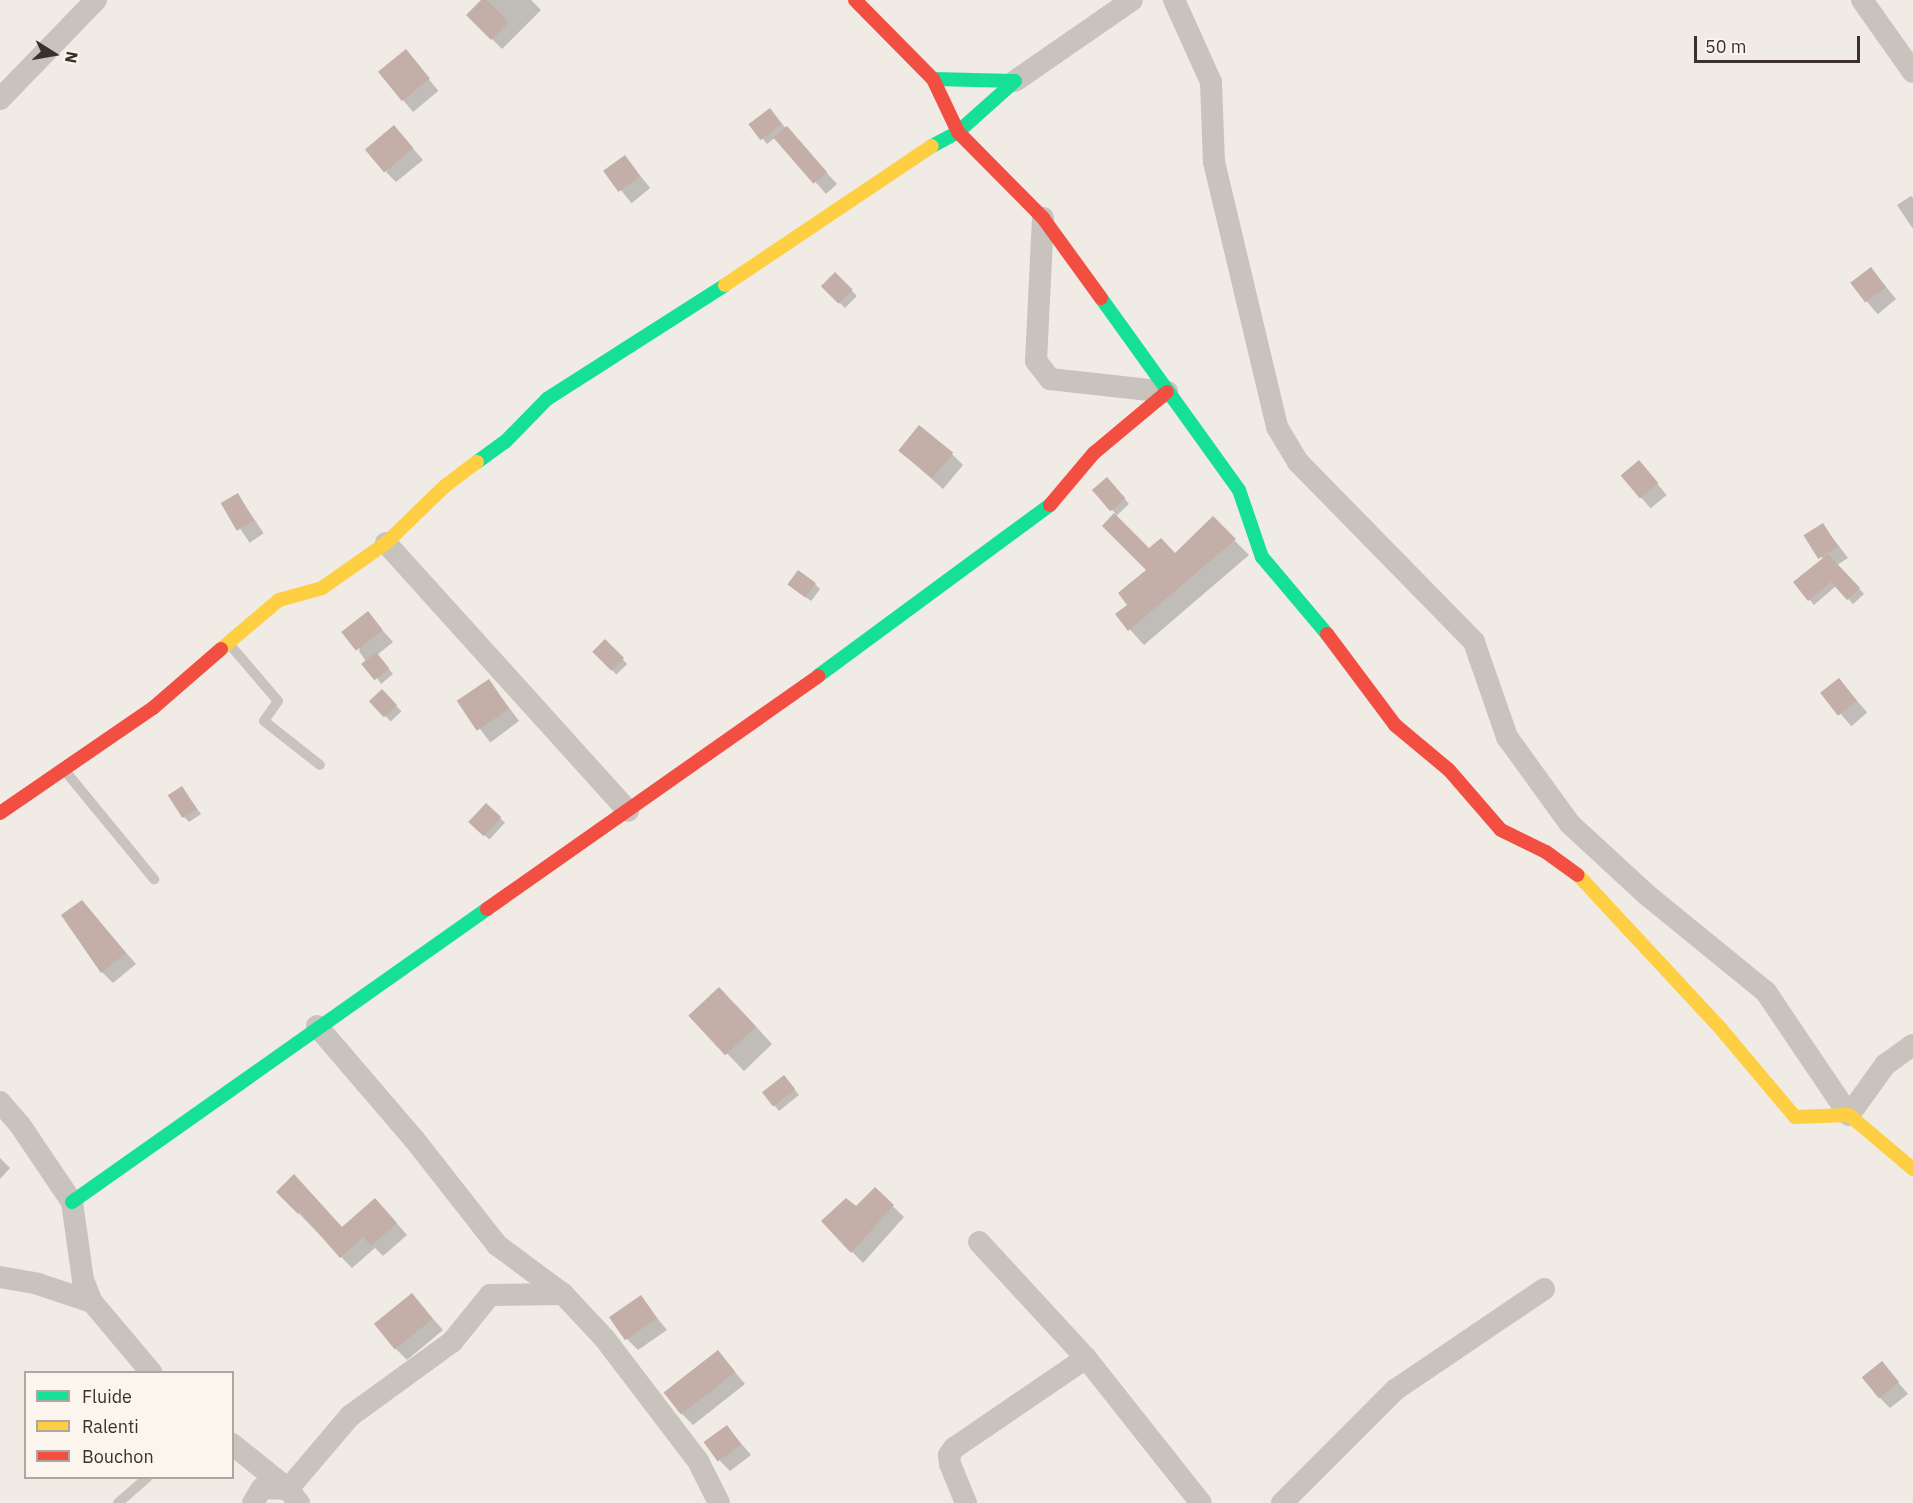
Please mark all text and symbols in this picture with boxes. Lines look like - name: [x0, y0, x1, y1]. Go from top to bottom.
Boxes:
- north arrow: [24, 24, 84, 84]
- scale bar: [1697, 24, 1864, 62]
- text: 50 m: [1705, 35, 1747, 58]
- text: N: [61, 50, 83, 65]
- legend: [24, 1371, 234, 1479]
- text: Fluide: [82, 1385, 132, 1408]
- text: Ralenti: [82, 1415, 139, 1438]
- text: Bouchon: [82, 1445, 154, 1468]

